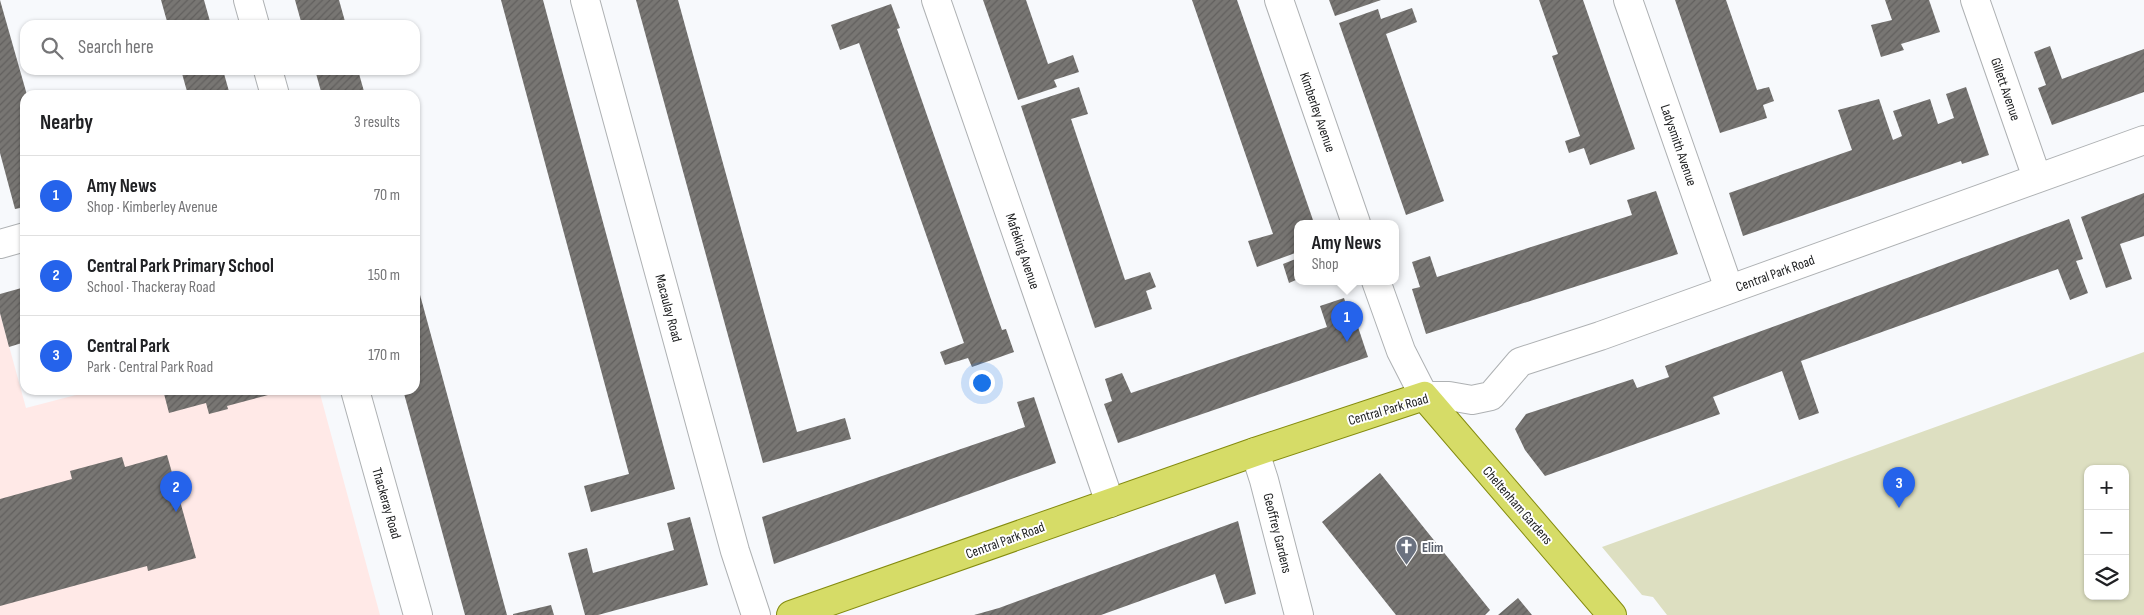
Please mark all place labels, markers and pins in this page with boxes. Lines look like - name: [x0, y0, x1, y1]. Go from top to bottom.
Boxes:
- pin: 1: [1331, 301, 1363, 342]
- pin: 3: [1883, 467, 1915, 508]
- pin: 2: [160, 471, 192, 512]
- church icon: Elim: [1394, 535, 1418, 566]
- place label: Elim: [1422, 539, 1443, 556]

